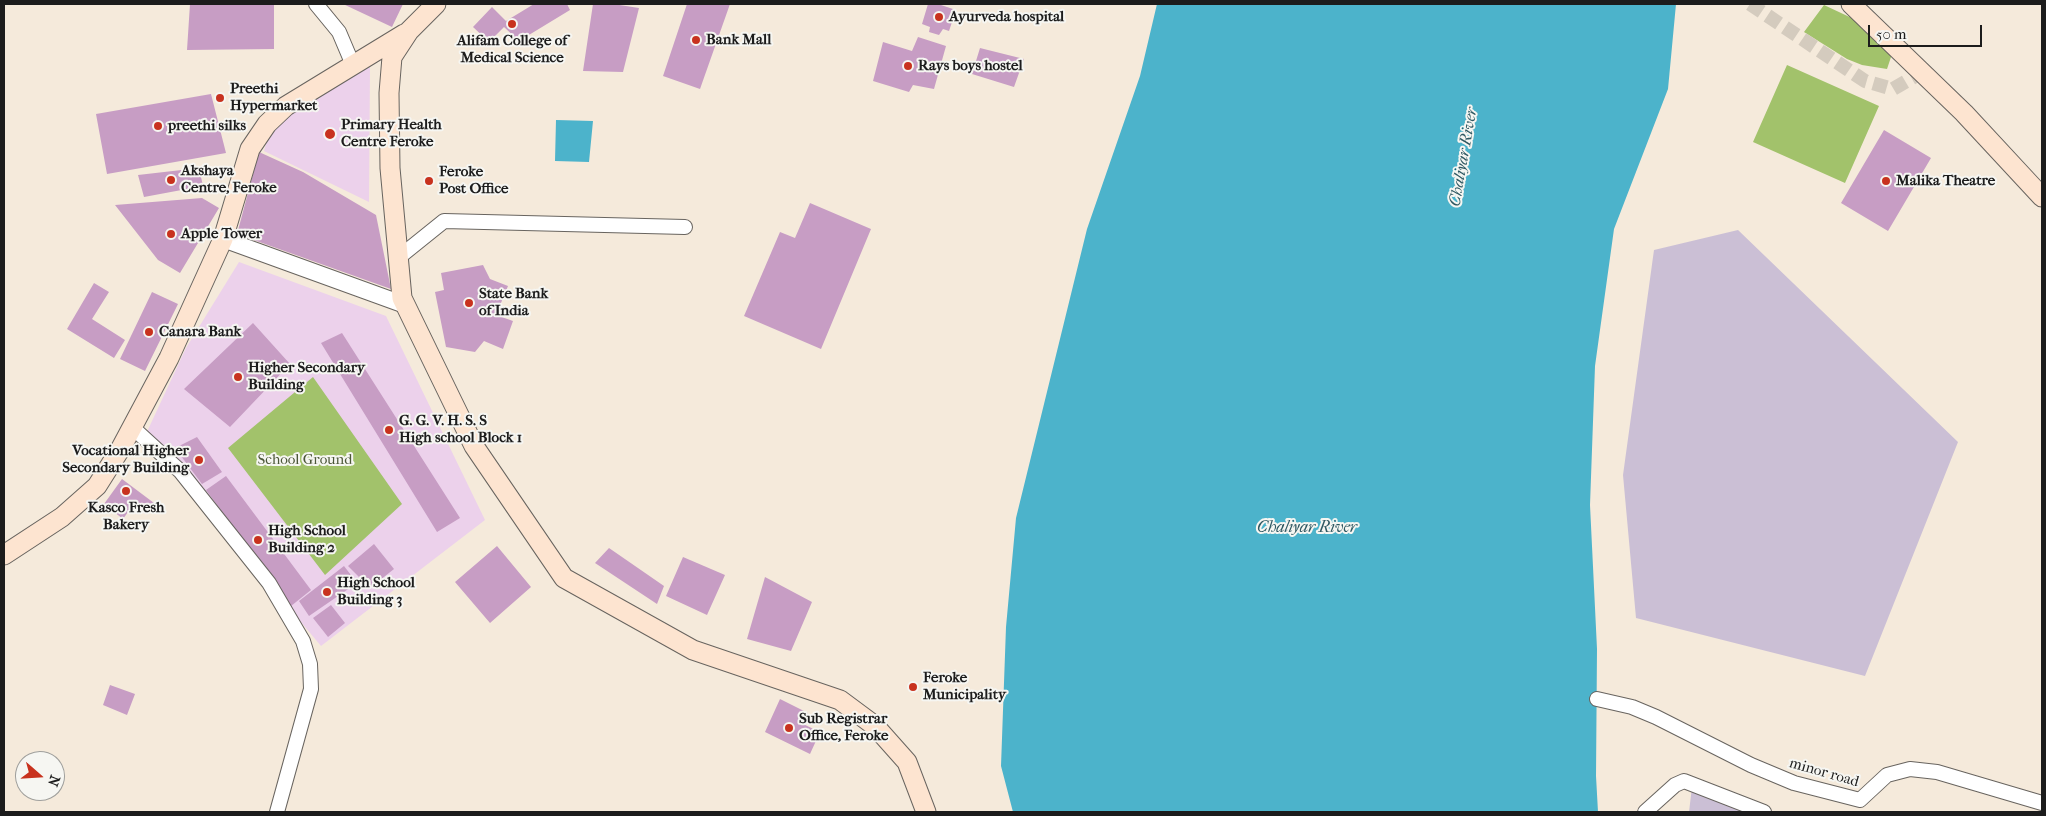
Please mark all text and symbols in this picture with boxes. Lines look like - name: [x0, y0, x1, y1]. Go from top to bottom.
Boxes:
- place label: Ayurveda hospital: [949, 8, 1064, 26]
- marker: Ayurveda hospital: [933, 11, 945, 23]
- scale bar: [1871, 15, 1985, 47]
- marker: Alifam College of Medical Science: [506, 18, 518, 30]
- text: 50 m: [1876, 25, 1906, 43]
- place label: Bank Mall: [706, 31, 771, 49]
- place label: Alifam College of Medical Science: [457, 32, 567, 67]
- marker: Bank Mall: [690, 34, 702, 46]
- place label: Rays boys hostel: [918, 57, 1023, 75]
- marker: Rays boys hostel: [902, 60, 914, 72]
- place label: Preethi Hypermarket: [230, 80, 317, 115]
- marker: Preethi Hypermarket: [214, 92, 226, 104]
- water label: Chaliyar River: [1446, 106, 1482, 208]
- place label: Primary Health Centre Feroke: [341, 116, 442, 151]
- place label: preethi silks: [168, 117, 246, 135]
- marker: preethi silks: [152, 120, 164, 132]
- marker: Primary Health Centre Feroke: [323, 127, 337, 141]
- place label: Akshaya Centre, Feroke: [181, 162, 277, 197]
- place label: Feroke Post Office: [439, 163, 508, 198]
- place label: Malika Theatre: [1896, 172, 1995, 190]
- marker: Akshaya Centre, Feroke: [165, 174, 177, 186]
- marker: Feroke Post Office: [423, 175, 435, 187]
- marker: Malika Theatre: [1880, 175, 1892, 187]
- place label: Apple Tower: [181, 225, 262, 243]
- marker: Apple Tower: [165, 228, 177, 240]
- place label: State Bank of India: [479, 285, 548, 320]
- marker: State Bank of India: [463, 297, 475, 309]
- place label: Canara Bank: [159, 323, 241, 341]
- marker: Canara Bank: [143, 326, 155, 338]
- place label: Higher Secondary Building: [248, 359, 365, 394]
- marker: Higher Secondary Building: [232, 371, 244, 383]
- place label: G. G. V. H. S. S High school Block 1: [399, 412, 522, 447]
- marker: G. G. V. H. S. S High school Block 1: [383, 424, 395, 436]
- place label: Vocational Higher Secondary Building: [62, 442, 189, 477]
- park label: School Ground: [258, 451, 352, 469]
- marker: Vocational Higher Secondary Building: [193, 454, 205, 466]
- marker: Kasco Fresh Bakery: [120, 485, 132, 497]
- place label: Kasco Fresh Bakery: [88, 499, 164, 534]
- water label: Chaliyar River: [1257, 518, 1357, 538]
- place label: High School Building 2: [268, 522, 346, 557]
- marker: High School Building 2: [252, 534, 264, 546]
- place label: High School Building 3: [337, 574, 415, 609]
- marker: High School Building 3: [321, 586, 333, 598]
- place label: Feroke Municipality: [923, 669, 1006, 704]
- marker: Feroke Municipality: [907, 681, 919, 693]
- place label: Sub Registrar Office, Feroke: [799, 710, 888, 745]
- marker: Sub Registrar Office, Feroke: [783, 722, 795, 734]
- north arrow: [15, 751, 65, 801]
- street label: minor road: [1787, 754, 1861, 792]
- text: N: [44, 773, 63, 789]

